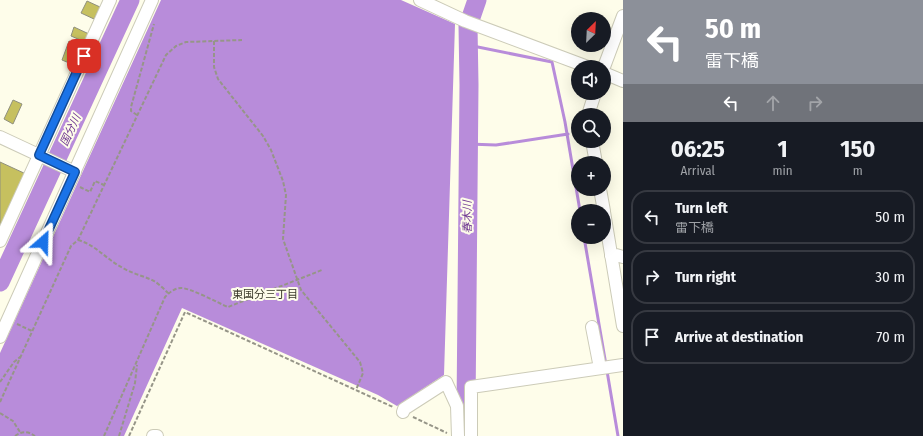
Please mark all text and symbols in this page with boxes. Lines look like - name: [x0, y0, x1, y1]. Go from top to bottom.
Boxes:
- north arrow: [571, 12, 611, 52]
- map controls: [571, 12, 611, 244]
- text: 50 m: [705, 12, 761, 45]
- icon: left: [639, 16, 691, 68]
- pin: [67, 39, 101, 73]
- icon: arrive: [73, 45, 95, 67]
- text: 雷下橋: [705, 50, 759, 72]
- button: sound: [571, 60, 611, 100]
- icon: left: [720, 92, 742, 114]
- icon: ahead: [762, 92, 784, 114]
- icon: right: [804, 92, 826, 114]
- button: search: [571, 108, 611, 148]
- water label: 国分川: [58, 112, 84, 148]
- text: 06:25: [671, 135, 725, 163]
- text: 1: [777, 135, 788, 163]
- text: 150: [840, 135, 875, 163]
- button: +: [571, 156, 611, 196]
- text: Arrival: [680, 163, 715, 178]
- text: min: [772, 163, 793, 178]
- text: m: [853, 163, 863, 178]
- text: Turn left: [675, 199, 728, 217]
- water label: 春木川: [461, 200, 474, 234]
- button: −: [571, 204, 611, 244]
- icon: left: [641, 206, 663, 228]
- text: 50 m: [875, 208, 905, 226]
- text: 雷下橋: [675, 220, 714, 235]
- position arrow: [22, 221, 64, 263]
- icon: right: [641, 266, 663, 288]
- text: Turn right: [675, 268, 736, 286]
- text: 30 m: [875, 268, 905, 286]
- district label: 東国分三丁目: [232, 288, 298, 301]
- icon: arrive: [641, 326, 663, 348]
- text: Arrive at destination: [675, 328, 803, 346]
- text: 70 m: [876, 328, 905, 346]

